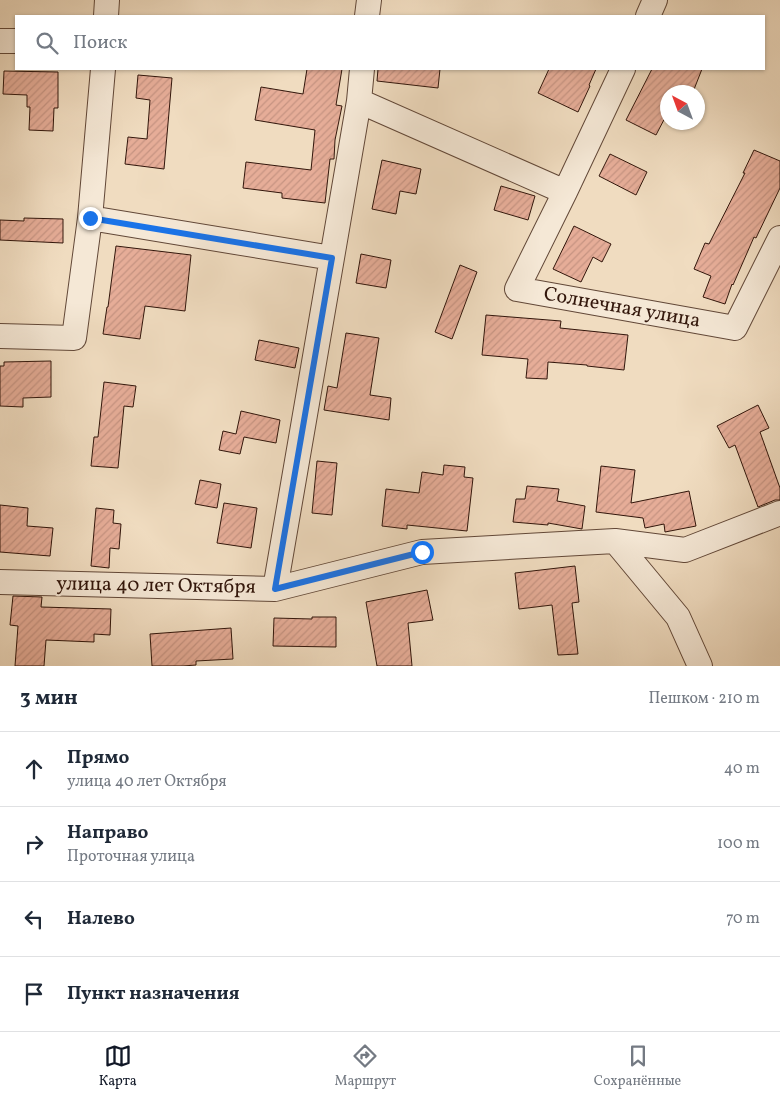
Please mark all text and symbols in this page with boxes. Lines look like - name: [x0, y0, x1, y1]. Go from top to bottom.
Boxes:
- search box: [15, 15, 765, 70]
- icon: search: [33, 29, 61, 57]
- text: Поиск: [73, 30, 127, 56]
- north arrow: [660, 85, 705, 130]
- route end: [79, 207, 102, 230]
- street label: Солнечная улица: [541, 280, 703, 336]
- route start: [411, 541, 434, 564]
- street label: улица 40 лет Октября: [56, 570, 256, 602]
- text: 3 мин: [20, 684, 78, 713]
- text: Пешком · 210 m: [648, 688, 760, 710]
- text: Прямо: [67, 745, 129, 771]
- icon: ahead: [20, 755, 48, 783]
- text: 40 m: [724, 758, 760, 780]
- text: улица 40 лет Октября: [67, 771, 227, 793]
- text: Направо: [67, 820, 149, 846]
- icon: right: [20, 830, 48, 858]
- text: 100 m: [717, 833, 760, 855]
- text: Проточная улица: [67, 846, 195, 868]
- icon: left: [20, 905, 48, 933]
- text: Налево: [67, 906, 135, 932]
- text: 70 m: [726, 908, 760, 930]
- icon: arrive: [20, 980, 48, 1008]
- text: Пункт назначения: [67, 981, 240, 1007]
- tab: Карта: [99, 1042, 137, 1091]
- tab: Маршрут: [334, 1042, 396, 1091]
- tab: Сохранённые: [594, 1042, 681, 1091]

